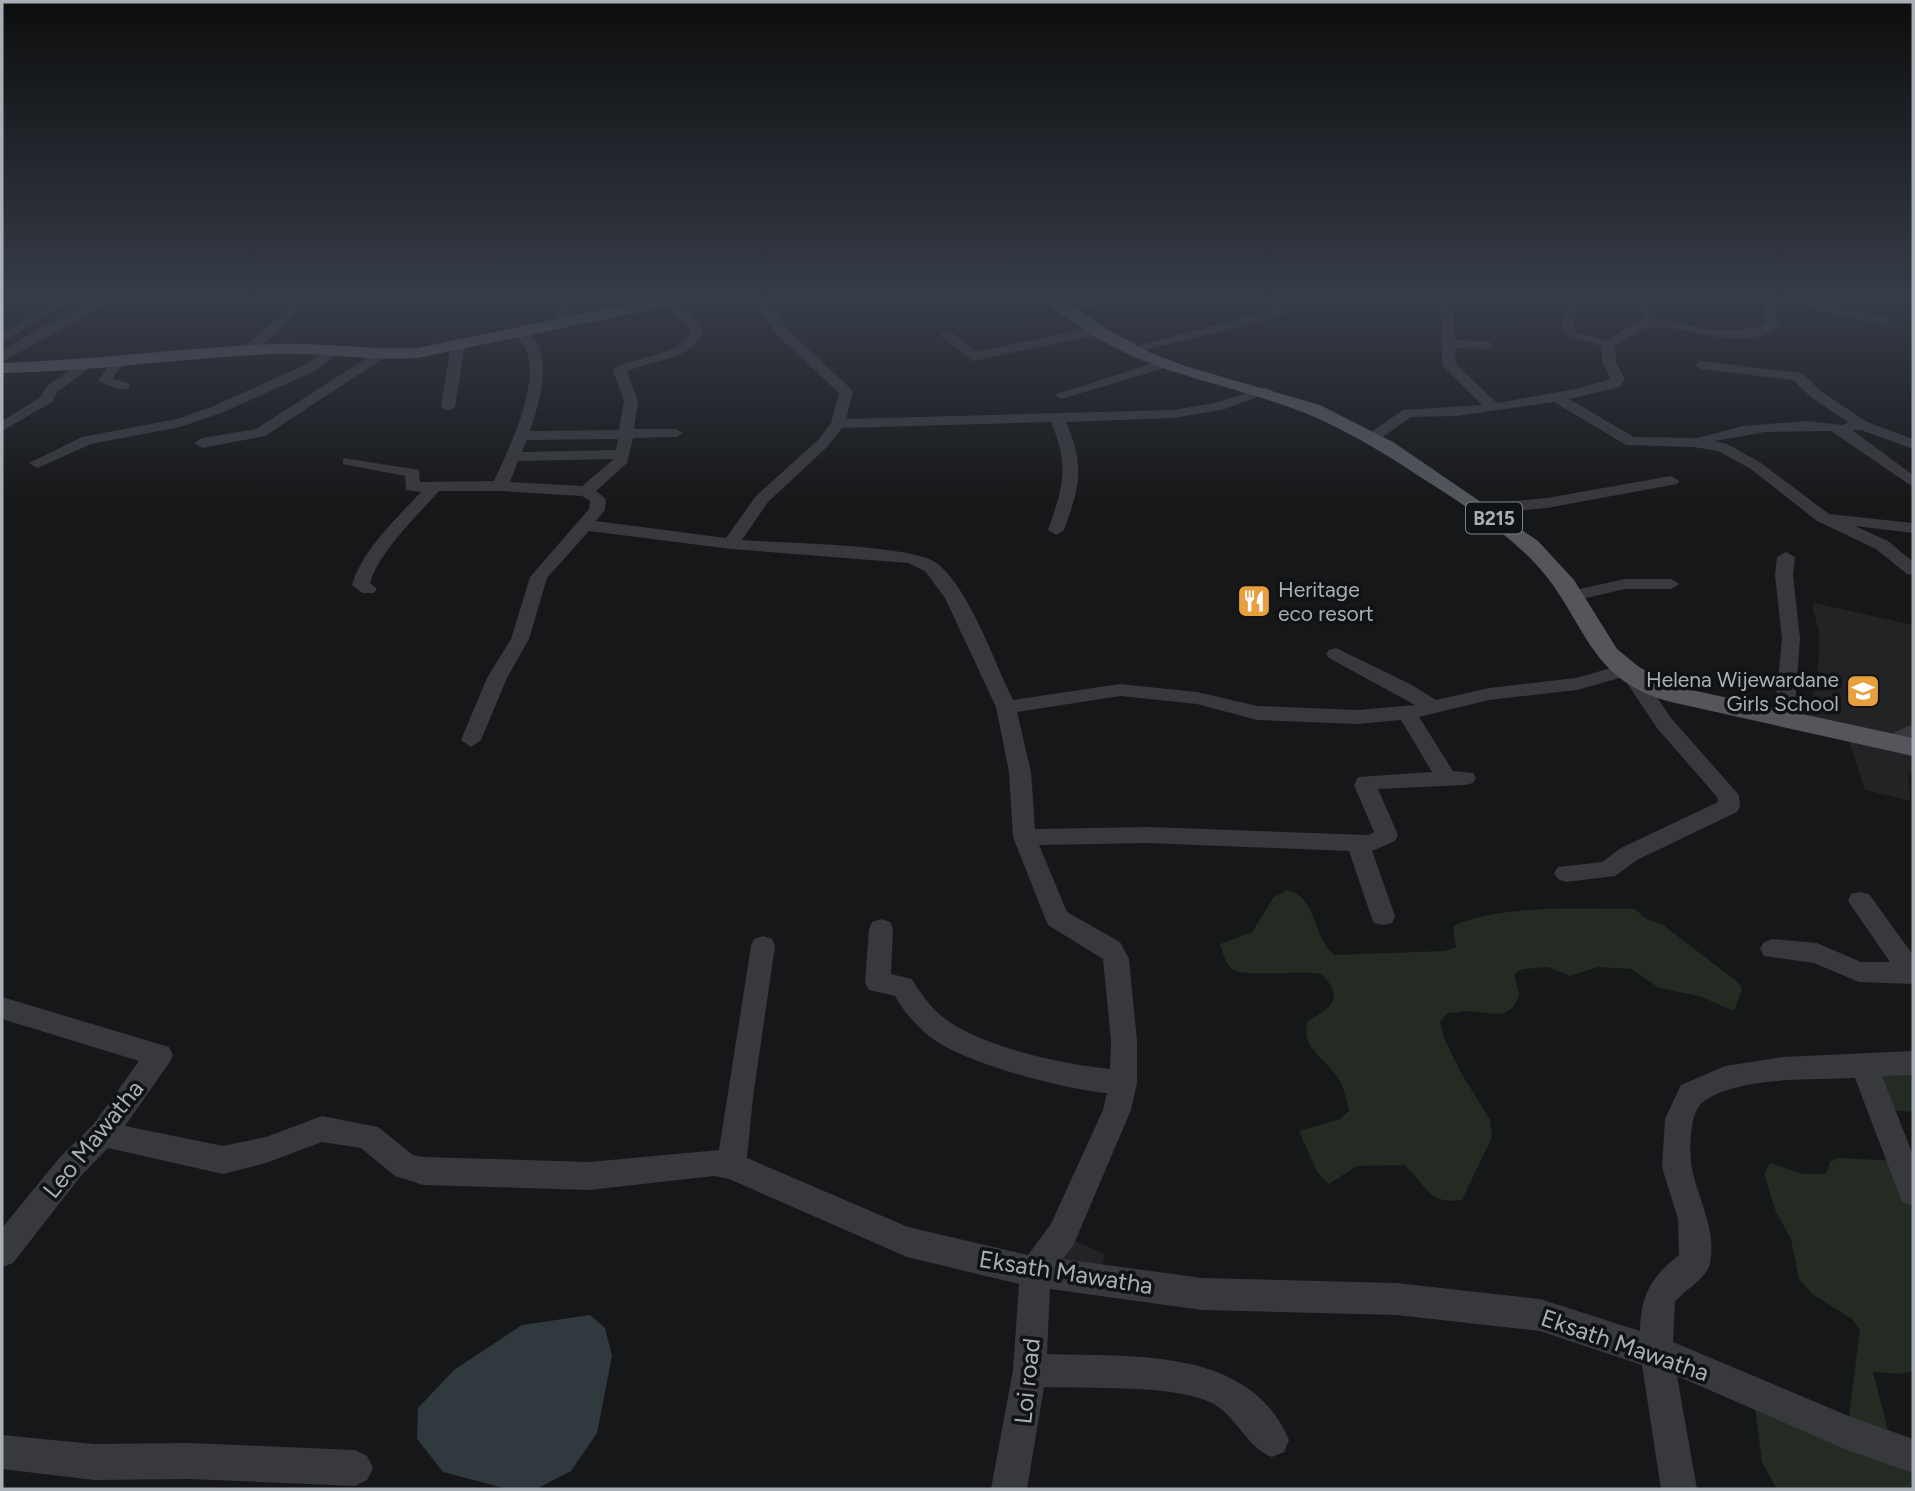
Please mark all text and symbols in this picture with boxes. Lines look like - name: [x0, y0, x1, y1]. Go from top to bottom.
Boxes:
- road number: B215: [1466, 503, 1522, 534]
- place label: Heritage eco resort: [1278, 577, 1374, 626]
- restaurant icon: Heritage eco resort: [1235, 582, 1273, 620]
- place label: Helena Wijewardane Girls School: [1646, 667, 1839, 716]
- school or university icon: Helena Wijewardane Girls School: [1844, 672, 1882, 710]
- street label: Leo Mawatha: [37, 1074, 149, 1204]
- street label: Eksath Mawatha: [977, 1244, 1155, 1300]
- street label: Eksath Mawatha: [1537, 1303, 1713, 1387]
- street label: Loi road: [1008, 1337, 1046, 1425]

